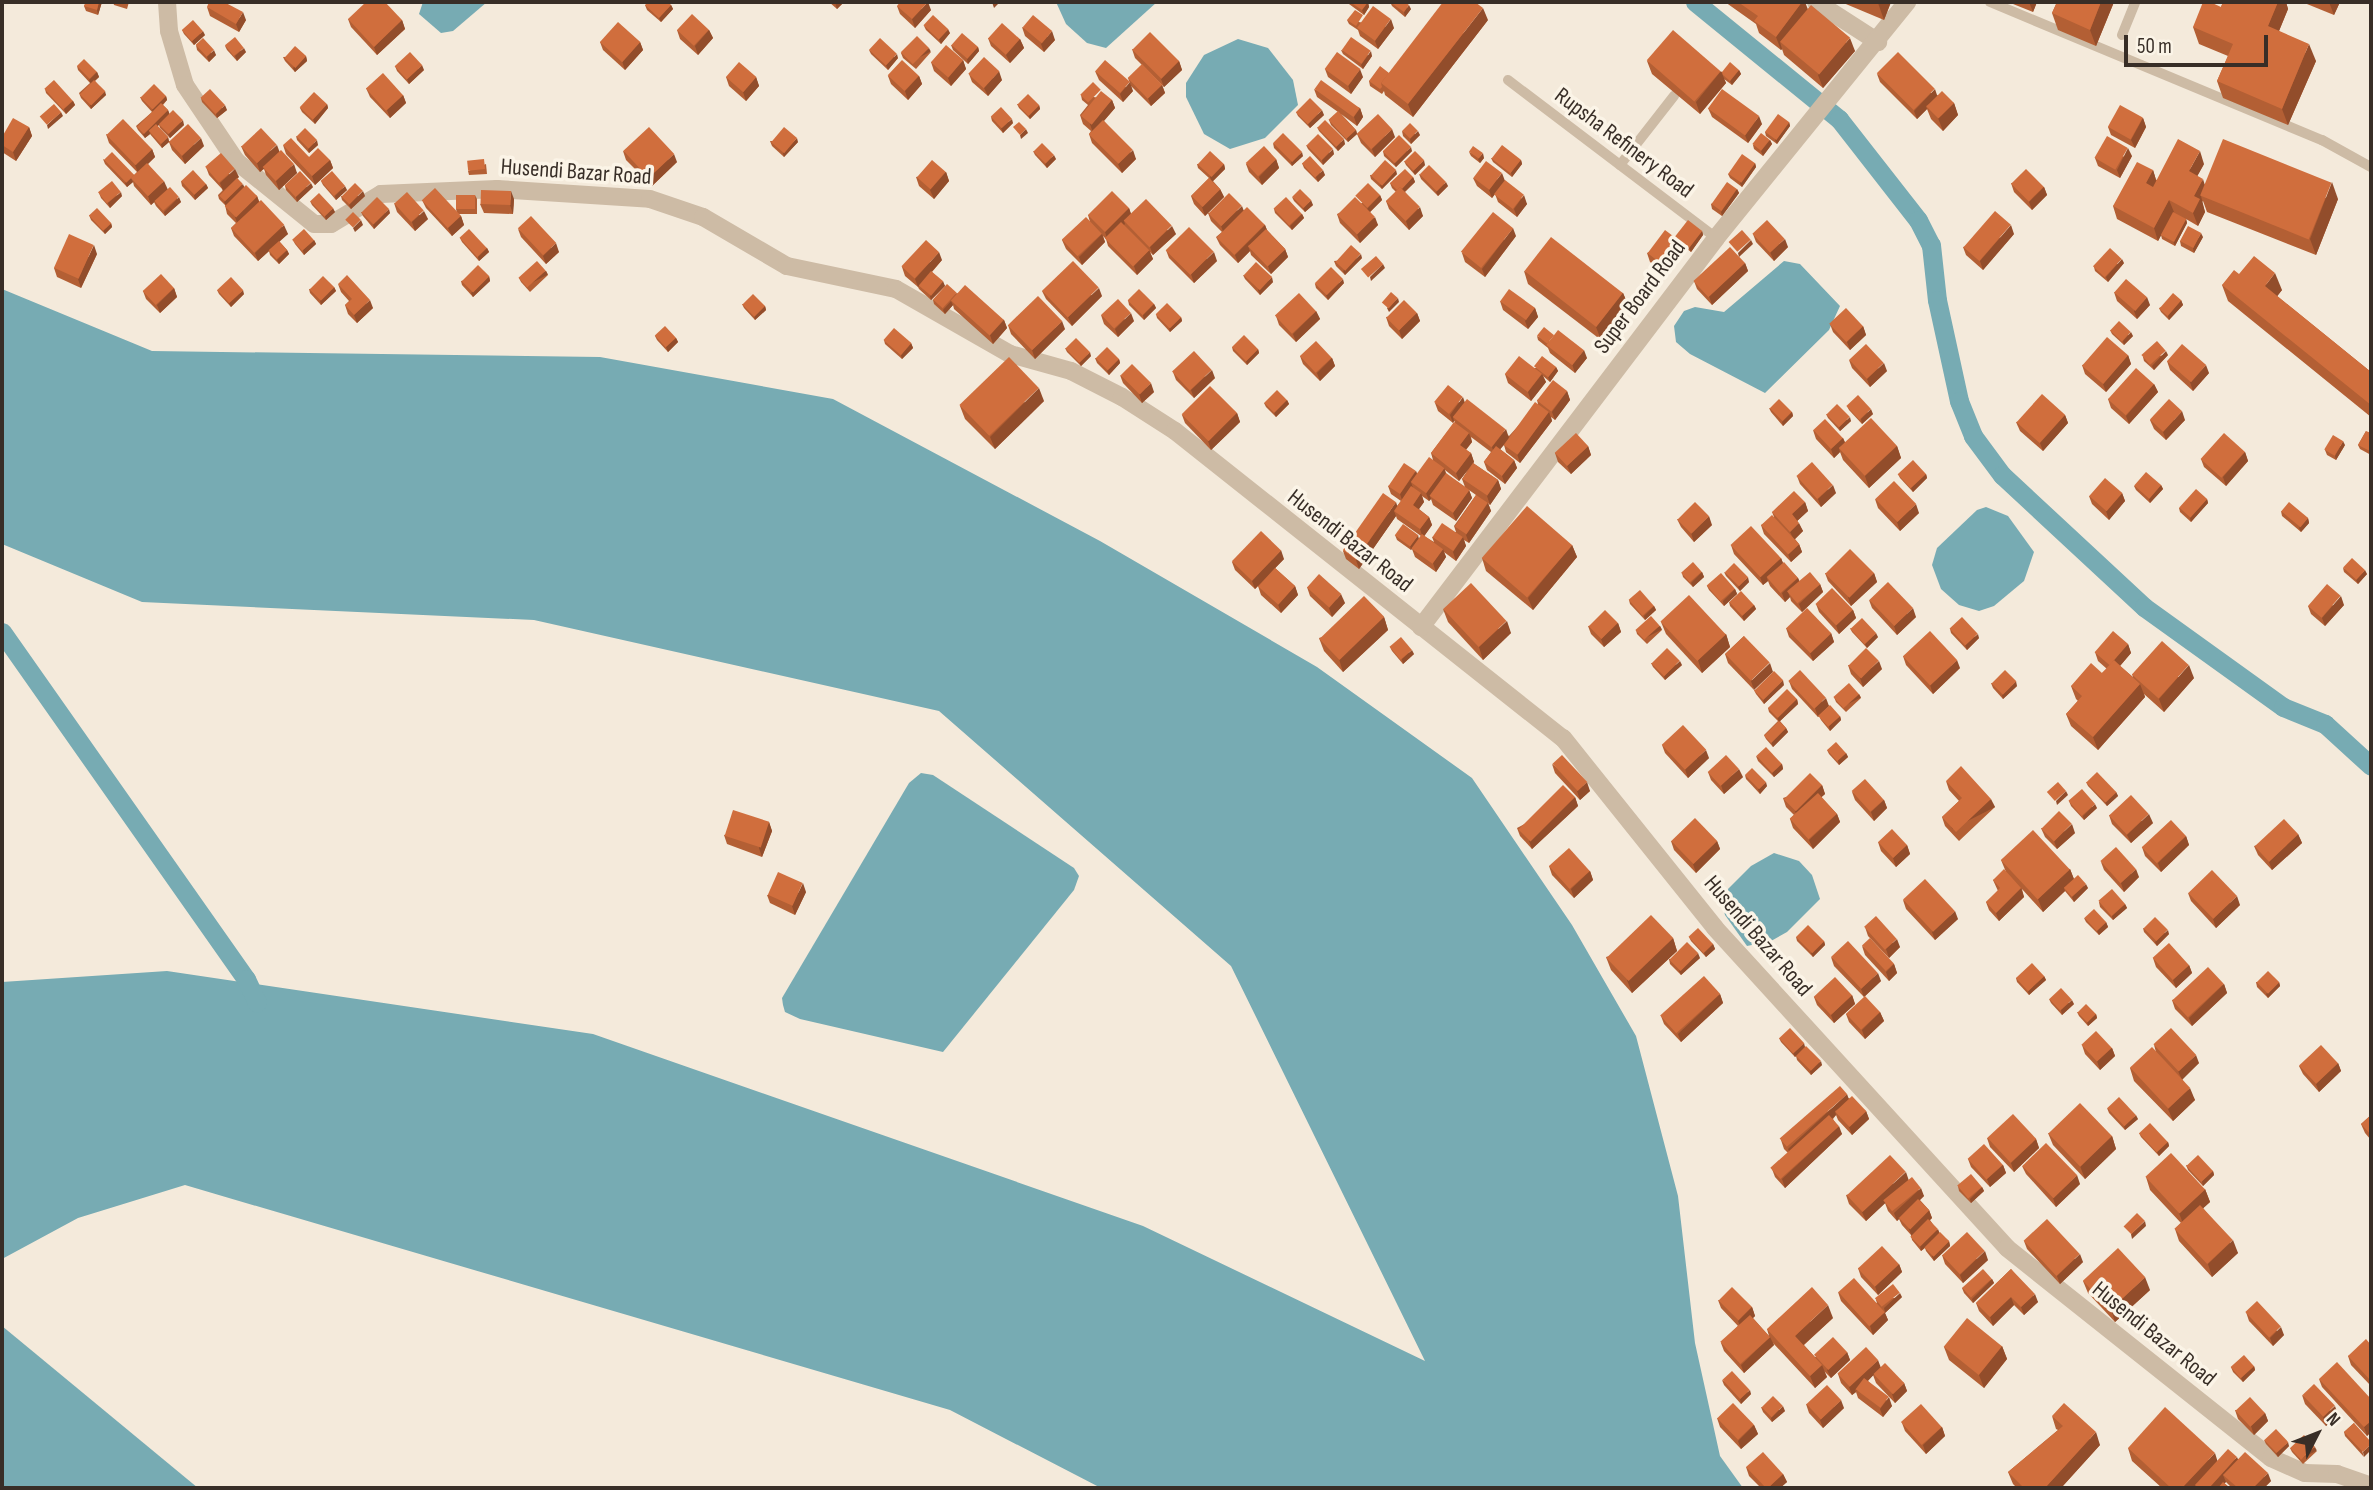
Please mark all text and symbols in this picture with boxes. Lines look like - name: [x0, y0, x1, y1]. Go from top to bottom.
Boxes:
- scale bar: [2128, 21, 2272, 65]
- text: 50 m: [2137, 34, 2172, 59]
- street label: Rupsha Refinery Road: [1549, 82, 1699, 204]
- street label: Husendi Bazar Road: [500, 153, 652, 191]
- street label: Super Board Road: [1588, 235, 1692, 359]
- street label: Husendi Bazar Road: [1282, 484, 1418, 598]
- street label: Husendi Bazar Road: [1698, 870, 1818, 1002]
- street label: Husendi Bazar Road: [2087, 1276, 2221, 1392]
- north arrow: [2282, 1399, 2352, 1469]
- text: N: [2321, 1408, 2345, 1431]

